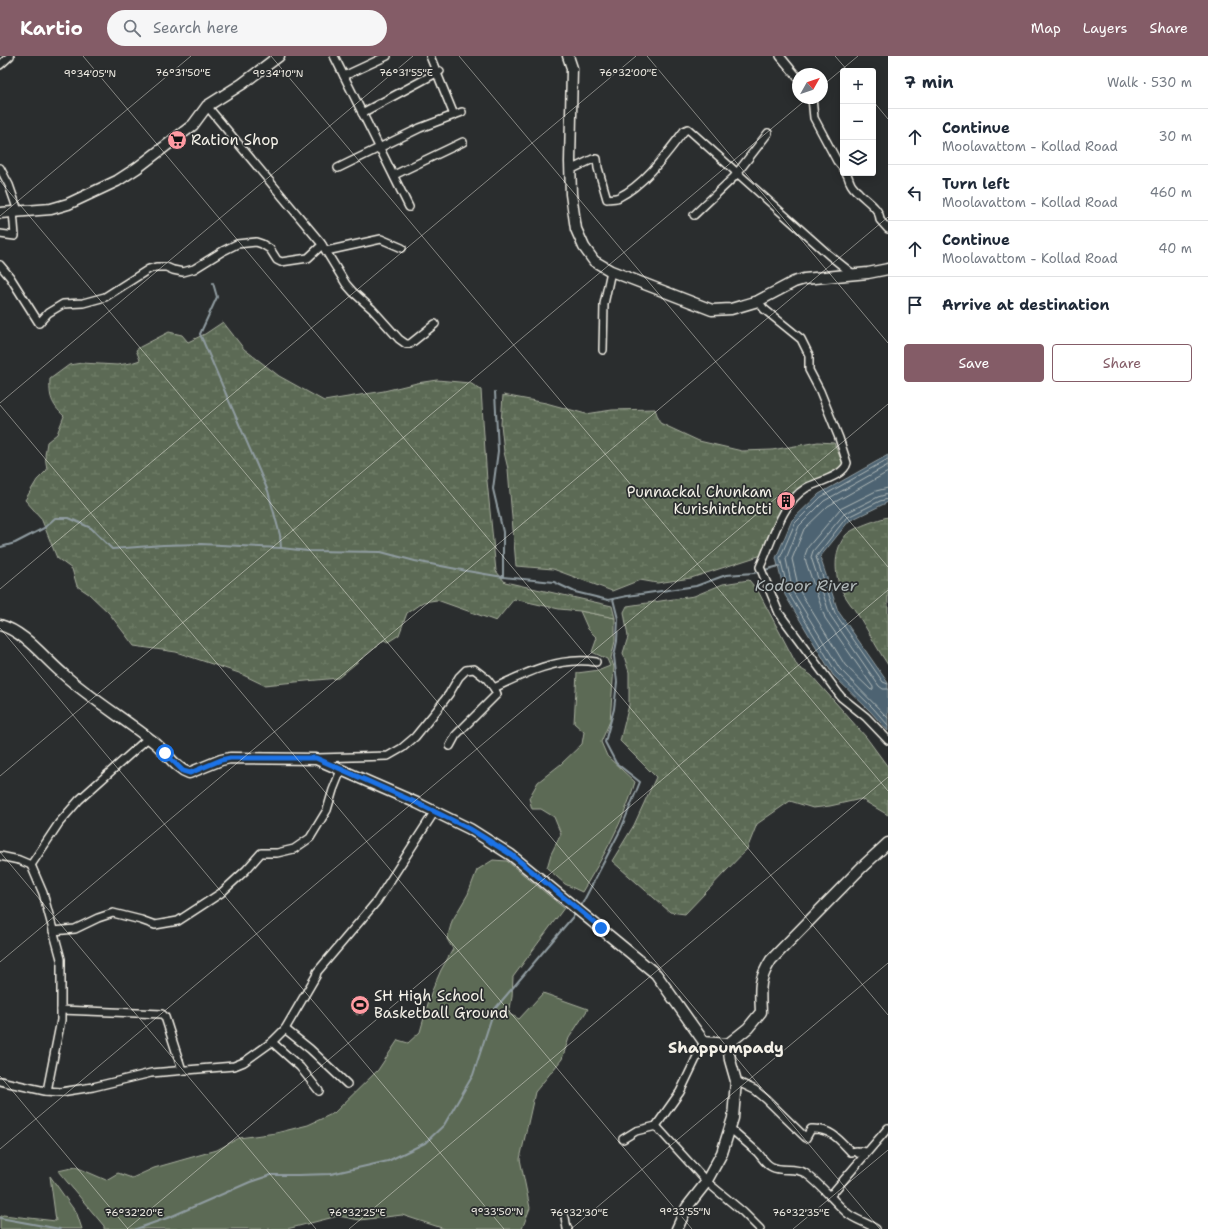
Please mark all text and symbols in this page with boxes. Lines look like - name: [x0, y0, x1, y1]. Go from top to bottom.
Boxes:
- search box: [107, 10, 387, 46]
- text: Kartio: [20, 16, 83, 41]
- icon: search: [121, 17, 143, 39]
- text: Search here: [153, 18, 239, 38]
- text: Map: [1031, 19, 1061, 37]
- text: Layers: [1083, 19, 1127, 37]
- text: Share: [1149, 19, 1188, 37]
- text: 76°31'50"E: [155, 66, 211, 79]
- text: 76°31'55"E: [379, 66, 433, 79]
- text: 76°32'00"E: [599, 66, 657, 79]
- text: 9°34'05"N: [64, 67, 116, 80]
- text: 9°34'10"N: [253, 67, 303, 80]
- north arrow: [792, 68, 828, 104]
- map controls: [840, 68, 876, 176]
- button: +: [840, 68, 876, 104]
- text: 7 min: [904, 71, 954, 93]
- text: Walk · 530 m: [1107, 74, 1192, 91]
- button: −: [840, 104, 876, 140]
- text: Continue: [942, 118, 1010, 138]
- icon: ahead: [904, 126, 926, 148]
- text: 30 m: [1158, 128, 1192, 145]
- supermarket icon: Ration Shop: [166, 129, 188, 151]
- place label: Ration Shop: [191, 130, 279, 150]
- text: Moolavattom - Kollad Road: [942, 138, 1118, 155]
- button: layers: [840, 140, 876, 176]
- text: Turn left: [942, 174, 1010, 194]
- icon: left: [904, 182, 926, 204]
- text: 460 m: [1150, 184, 1192, 201]
- text: Moolavattom - Kollad Road: [942, 194, 1118, 211]
- text: Continue: [942, 230, 1010, 250]
- icon: ahead: [904, 238, 926, 260]
- text: 40 m: [1158, 240, 1192, 257]
- text: Moolavattom - Kollad Road: [942, 250, 1118, 267]
- icon: arrive: [904, 294, 926, 316]
- text: Arrive at destination: [942, 295, 1110, 315]
- button: Save: [904, 344, 1044, 382]
- button: Share: [1052, 344, 1192, 382]
- place label: Punnackal Chunkam Kurishinthotti: [627, 482, 772, 519]
- building icon: Punnackal Chunkam Kurishinthotti: [775, 490, 797, 512]
- water label: Kodoor River: [755, 575, 858, 596]
- route start: [156, 744, 174, 762]
- route end: [592, 919, 610, 937]
- place label: SH High School Basketball Ground: [374, 986, 509, 1023]
- sports icon: SH High School Basketball Ground: [349, 994, 371, 1016]
- district label: Shappumpady: [668, 1037, 784, 1058]
- text: 9°33'50"N: [471, 1205, 523, 1218]
- text: 9°33'55"N: [659, 1205, 711, 1218]
- text: 76°32'20"E: [105, 1206, 163, 1219]
- text: 76°32'25"E: [328, 1206, 386, 1219]
- text: 76°32'30"E: [550, 1206, 608, 1219]
- text: 76°32'35"E: [772, 1206, 830, 1219]

